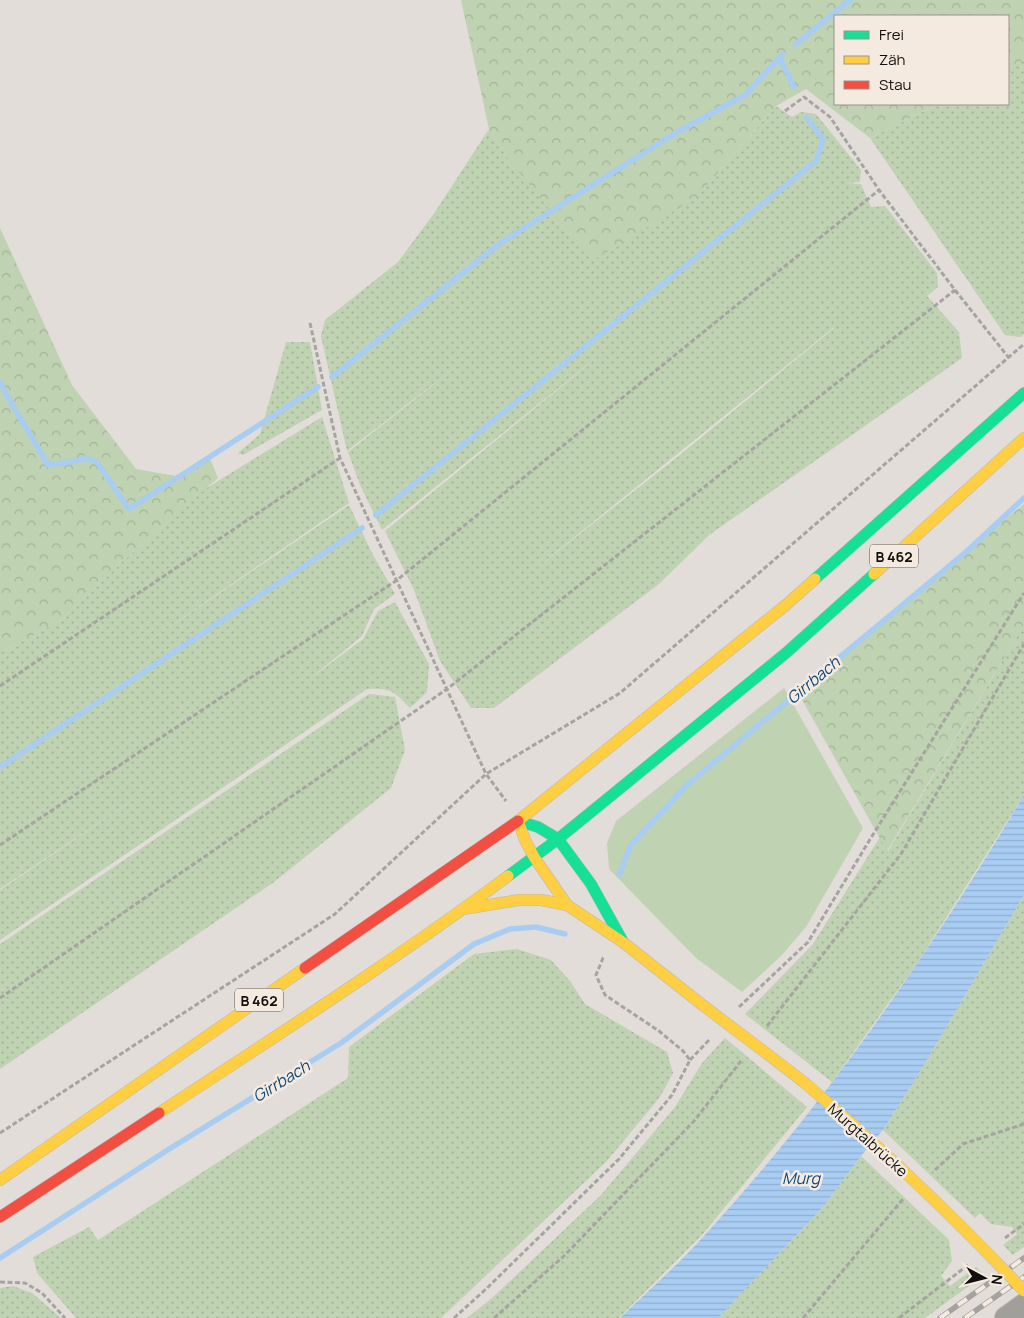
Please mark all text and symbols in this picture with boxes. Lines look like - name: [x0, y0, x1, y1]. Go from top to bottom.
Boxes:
- legend: [834, 15, 1009, 105]
- text: Frei: [879, 24, 904, 45]
- text: Zäh: [879, 49, 906, 70]
- text: Stau: [879, 74, 912, 95]
- road number: B 462: [870, 544, 918, 568]
- water label: Girrbach: [782, 651, 845, 709]
- road number: B 462: [235, 988, 283, 1012]
- water label: Girrbach: [248, 1055, 314, 1107]
- street label: Murgtalbrücke: [823, 1098, 913, 1182]
- water label: Murg: [782, 1167, 821, 1189]
- north arrow: [959, 1253, 1009, 1303]
- text: N: [987, 1273, 1007, 1286]

